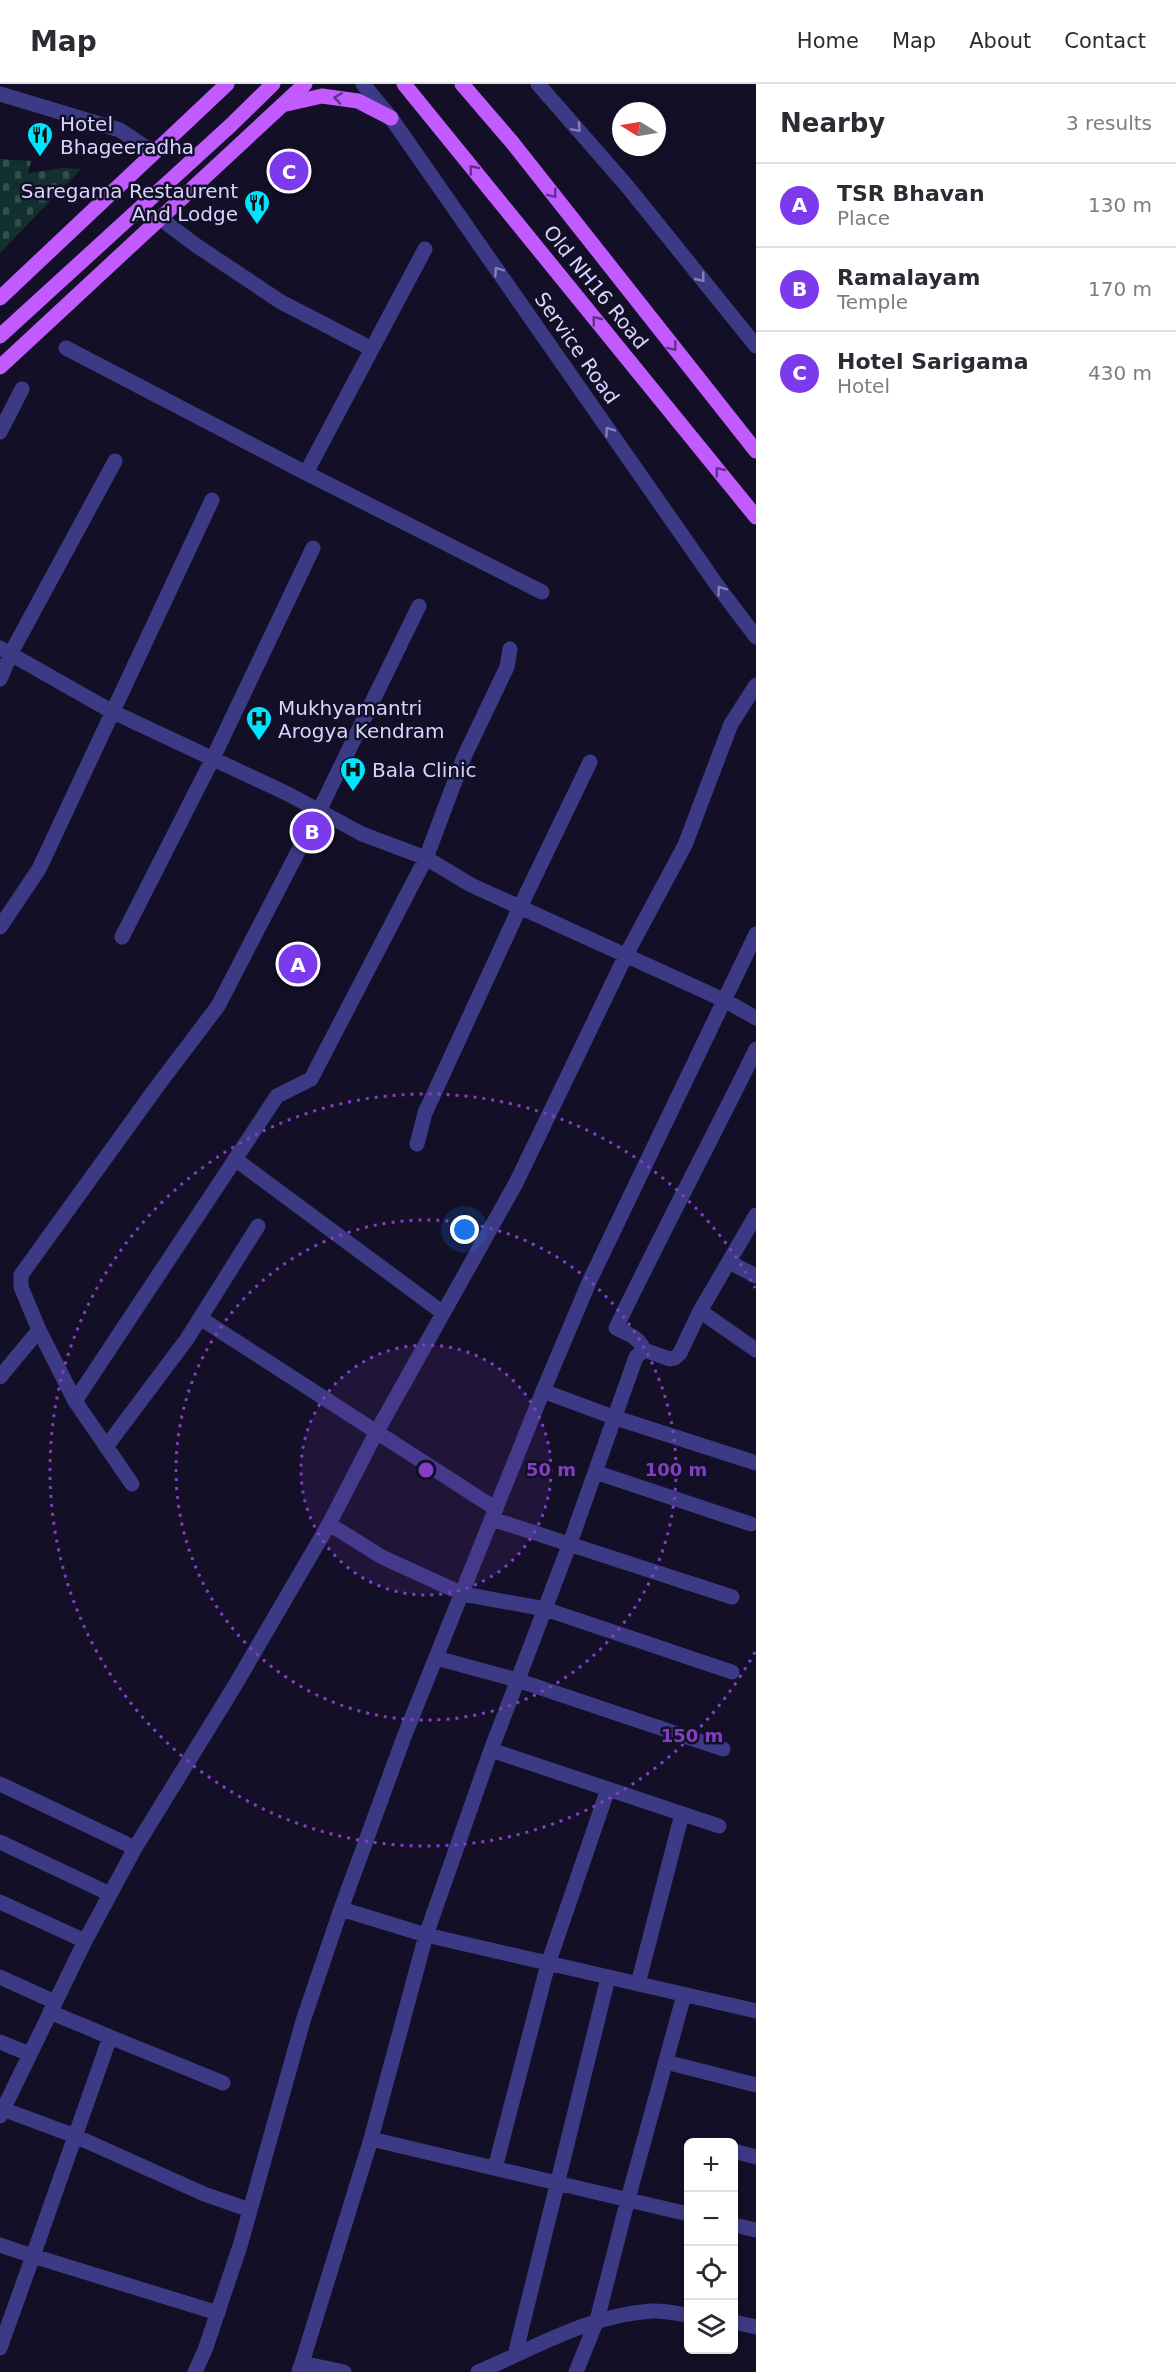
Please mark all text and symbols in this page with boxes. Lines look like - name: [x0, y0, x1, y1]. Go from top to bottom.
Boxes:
- text: Map: [30, 25, 97, 58]
- text: Home: [797, 29, 859, 53]
- text: Map: [892, 29, 936, 53]
- text: About: [969, 29, 1031, 53]
- text: Contact: [1064, 29, 1146, 53]
- one-way arrow: [334, 93, 343, 105]
- north arrow: [612, 102, 666, 156]
- text: Nearby: [780, 108, 885, 138]
- text: 3 results: [1066, 111, 1152, 135]
- place label: Hotel Bhageeradha: [60, 112, 194, 159]
- restaurant icon: Hotel Bhageeradha: [25, 120, 55, 158]
- one-way arrow: [570, 121, 581, 132]
- pin: C: [270, 148, 308, 194]
- one-way arrow: [469, 165, 480, 176]
- place label: Saregama Restaurent And Lodge: [21, 179, 238, 226]
- text: TSR Bhavan: [837, 181, 985, 206]
- one-way arrow: [545, 187, 556, 198]
- restaurant icon: Saregama Restaurent And Lodge: [242, 188, 272, 226]
- text: A: [792, 193, 807, 217]
- text: 130 m: [1088, 193, 1152, 217]
- text: Place: [837, 206, 890, 230]
- street label: Old NH16 Road: [539, 220, 653, 354]
- text: Ramalayam: [837, 265, 980, 290]
- one-way arrow: [494, 266, 505, 277]
- one-way arrow: [694, 271, 705, 282]
- text: B: [792, 277, 807, 301]
- text: 170 m: [1088, 277, 1152, 301]
- street label: Service Road: [530, 288, 624, 408]
- text: Temple: [837, 290, 908, 314]
- one-way arrow: [592, 316, 603, 327]
- one-way arrow: [666, 340, 677, 351]
- text: Hotel Sarigama: [837, 349, 1029, 374]
- text: C: [792, 361, 807, 385]
- text: 430 m: [1088, 361, 1152, 385]
- text: Hotel: [837, 374, 890, 398]
- one-way arrow: [605, 426, 616, 437]
- one-way arrow: [716, 467, 727, 478]
- one-way arrow: [717, 586, 728, 597]
- place label: Mukhyamantri Arogya Kendram: [278, 696, 445, 743]
- hospital icon: Mukhyamantri Arogya Kendram: [244, 704, 274, 742]
- hospital icon: Bala Clinic: [338, 755, 368, 793]
- place label: Bala Clinic: [372, 758, 476, 782]
- pin: B: [292, 808, 332, 854]
- pin: A: [278, 942, 318, 986]
- your location: [450, 1215, 479, 1244]
- text: 50 m: [526, 1459, 576, 1480]
- text: 100 m: [645, 1459, 707, 1480]
- centre of rings: [416, 1460, 436, 1480]
- text: 150 m: [661, 1725, 723, 1746]
- map controls: [684, 2138, 738, 2354]
- button: +: [684, 2138, 738, 2192]
- button: −: [684, 2192, 738, 2246]
- button: locate: [684, 2246, 738, 2300]
- button: layers: [684, 2300, 738, 2354]

